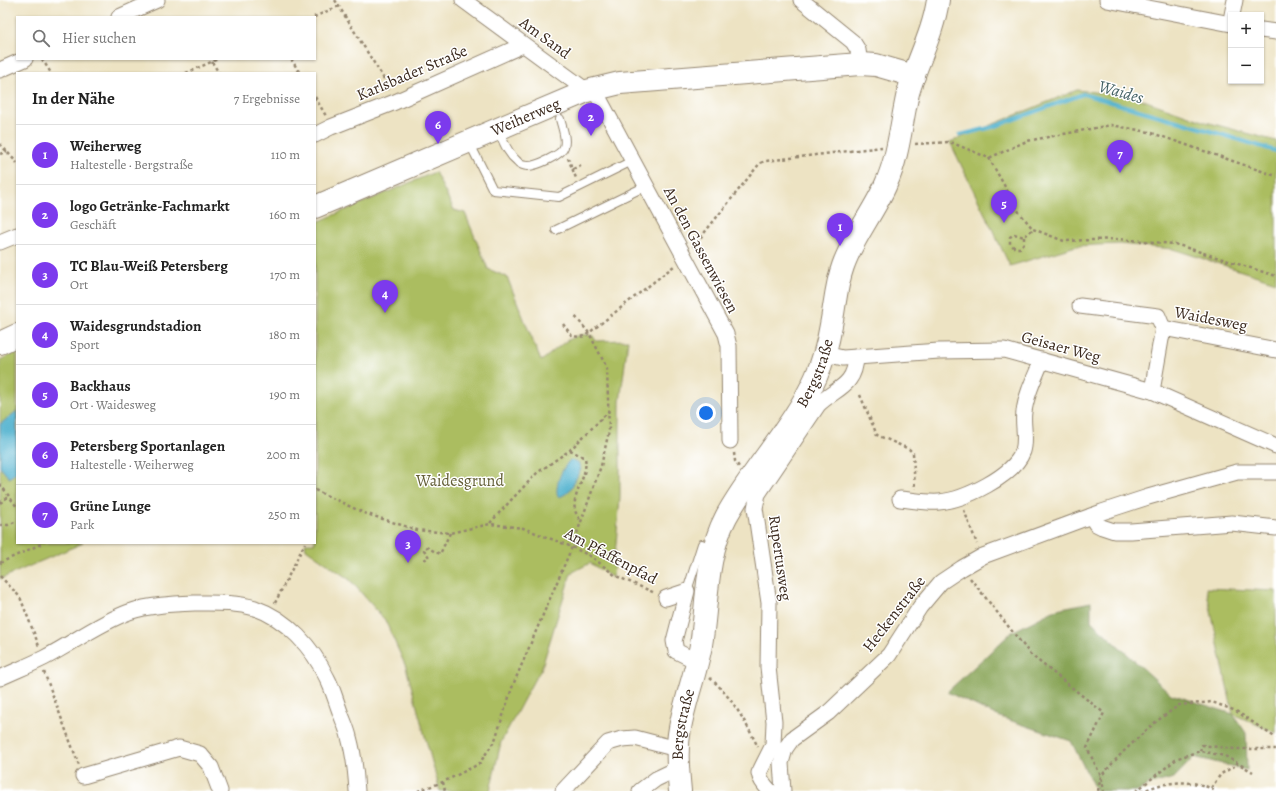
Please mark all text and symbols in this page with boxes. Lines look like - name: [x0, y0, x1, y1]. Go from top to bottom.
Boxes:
- street label: Am Sand: [514, 11, 575, 64]
- map controls: [1228, 12, 1264, 84]
- button: +: [1228, 12, 1264, 48]
- search box: [16, 16, 316, 60]
- icon: search: [30, 27, 52, 49]
- text: Hier suchen: [62, 28, 136, 48]
- street label: Karlsbader Straße: [353, 40, 471, 106]
- button: −: [1228, 48, 1264, 84]
- water label: Waides: [1096, 75, 1146, 109]
- text: In der Nähe: [32, 87, 115, 110]
- text: 7 Ergebnisse: [234, 90, 300, 107]
- street label: Weiherweg: [487, 93, 564, 142]
- pin: 2: [578, 103, 604, 136]
- pin: 6: [425, 111, 451, 144]
- text: Weiherweg: [70, 136, 141, 156]
- pin: 7: [1107, 140, 1133, 173]
- text: 1: [43, 146, 47, 163]
- text: 110 m: [271, 146, 300, 163]
- text: Haltestelle · Bergstraße: [70, 156, 193, 173]
- street label: An den Gassenwiesen: [658, 182, 744, 317]
- pin: 5: [991, 190, 1017, 223]
- text: logo Getränke-Fachmarkt: [70, 196, 230, 216]
- text: 2: [42, 206, 48, 223]
- text: 160 m: [269, 206, 300, 223]
- pin: 1: [827, 213, 853, 246]
- text: Geschäft: [70, 216, 116, 233]
- text: TC Blau-Weiß Petersberg: [70, 256, 228, 276]
- text: 3: [42, 266, 48, 283]
- text: 170 m: [270, 266, 300, 283]
- text: Ort: [70, 276, 88, 293]
- pin: 4: [372, 280, 398, 313]
- street label: Waidesweg: [1172, 301, 1249, 337]
- text: Waidesgrundstadion: [70, 316, 202, 336]
- text: 4: [42, 326, 48, 343]
- text: 180 m: [269, 326, 300, 343]
- street label: Geisaer Weg: [1019, 326, 1103, 368]
- text: Sport: [70, 336, 100, 353]
- street label: Bergstraße: [791, 337, 839, 412]
- text: Backhaus: [70, 376, 131, 396]
- text: 5: [42, 386, 48, 403]
- text: 190 m: [269, 386, 300, 403]
- text: Ort · Waidesweg: [70, 396, 156, 413]
- your location: [696, 403, 716, 423]
- text: Petersberg Sportanlagen: [70, 436, 225, 456]
- text: 6: [42, 446, 48, 463]
- text: 200 m: [267, 446, 300, 463]
- text: Haltestelle · Weiherweg: [70, 456, 194, 473]
- park label: Waidesgrund: [415, 470, 504, 492]
- text: Grüne Lunge: [70, 496, 151, 516]
- text: 7: [42, 506, 48, 523]
- text: 250 m: [268, 506, 300, 523]
- street label: Rupertusweg: [763, 514, 797, 602]
- text: Park: [70, 516, 94, 533]
- street label: Am Pfaffenpfad: [560, 522, 662, 590]
- pin: 3: [395, 530, 421, 563]
- street label: Heckenstraße: [857, 571, 931, 657]
- street label: Bergstraße: [667, 686, 700, 760]

